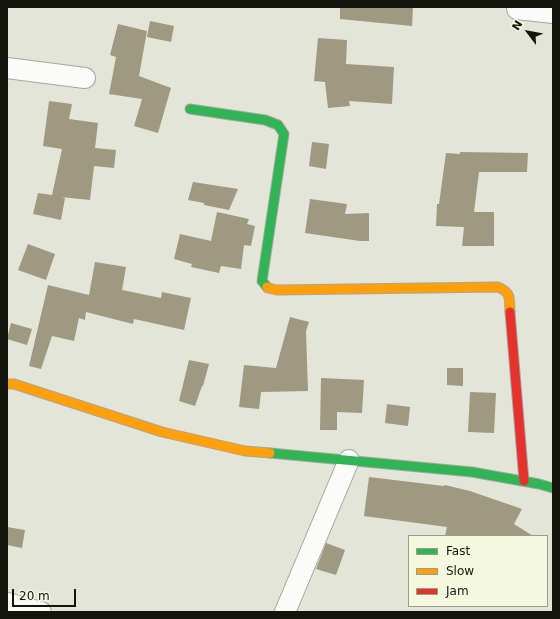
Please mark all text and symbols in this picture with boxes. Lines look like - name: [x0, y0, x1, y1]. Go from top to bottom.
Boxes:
- north arrow: [508, 12, 548, 52]
- text: N: [509, 18, 525, 33]
- legend: [408, 535, 548, 607]
- text: Fast: [446, 544, 470, 558]
- text: Slow: [446, 564, 474, 578]
- scale bar: [14, 581, 78, 607]
- text: Jam: [446, 584, 469, 598]
- text: 20 m: [19, 589, 50, 603]

